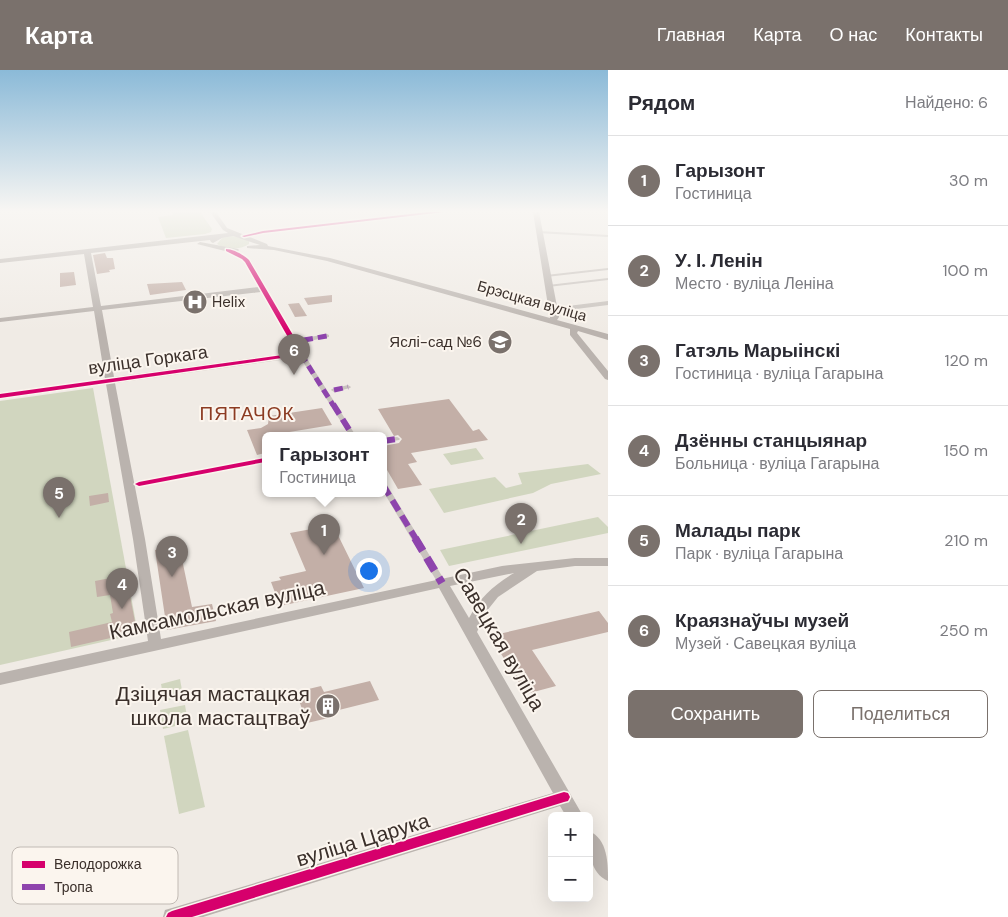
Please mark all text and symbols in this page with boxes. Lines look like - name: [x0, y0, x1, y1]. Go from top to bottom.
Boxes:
- text: Карта: [25, 20, 93, 51]
- text: Главная: [657, 23, 725, 47]
- text: Карта: [753, 23, 802, 47]
- text: О нас: [830, 23, 877, 47]
- text: Контакты: [905, 23, 983, 47]
- text: Рядом: [628, 89, 695, 117]
- text: Найдено: 6: [905, 92, 988, 113]
- text: Гарызонт: [675, 158, 765, 183]
- text: 1: [641, 170, 647, 191]
- text: 30 m: [949, 170, 988, 191]
- text: Гостиница: [675, 183, 752, 204]
- text: У. І. Ленін: [675, 248, 763, 273]
- text: 2: [639, 260, 649, 281]
- text: 100 m: [943, 260, 988, 281]
- text: Место · вуліца Леніна: [675, 273, 834, 294]
- street label: Брэсцкая вуліца: [475, 276, 590, 326]
- hospital icon: Helix: [182, 289, 208, 315]
- place label: Helix: [212, 292, 246, 312]
- school or university icon: Яслі-сад №6: [487, 329, 513, 355]
- place label: Яслі-сад №6: [389, 332, 482, 352]
- pin: 6: [278, 334, 310, 375]
- text: Гатэль Марыінскі: [675, 338, 840, 363]
- street label: вуліца Горкага: [87, 340, 210, 380]
- text: 3: [639, 350, 649, 371]
- text: 120 m: [944, 350, 988, 371]
- text: Гостиница · вуліца Гагарына: [675, 363, 883, 384]
- district label: ПЯТАЧОК: [199, 401, 295, 426]
- text: Дзённы станцыянар: [675, 428, 867, 453]
- popup: [262, 432, 387, 497]
- text: 4: [639, 440, 649, 461]
- text: 150 m: [944, 440, 988, 461]
- text: Гарызонт: [279, 442, 370, 467]
- text: Больница · вуліца Гагарына: [675, 453, 879, 474]
- text: Гостиница: [279, 467, 356, 488]
- pin: 5: [43, 477, 75, 518]
- pin: 2: [505, 503, 537, 544]
- pin: 1: [308, 514, 340, 555]
- text: Малады парк: [675, 518, 800, 543]
- text: 5: [639, 530, 649, 551]
- text: 210 m: [944, 530, 988, 551]
- pin: 3: [156, 536, 188, 577]
- text: Парк · вуліца Гагарына: [675, 543, 843, 564]
- your location: [356, 558, 382, 584]
- street label: Савецкая вуліца: [447, 562, 552, 716]
- pin: 4: [106, 568, 138, 609]
- street label: Камсамольская вуліца: [107, 573, 328, 647]
- text: Краязнаўчы музей: [675, 608, 849, 633]
- text: 6: [639, 620, 649, 641]
- text: 250 m: [940, 620, 988, 641]
- text: Музей · Савецкая вуліца: [675, 633, 856, 654]
- place label: Дзіцячая мастацкая школа мастацтваў: [115, 680, 310, 732]
- button: Сохранить: [628, 690, 803, 738]
- button: Поделиться: [813, 690, 988, 738]
- building icon: Дзіцячая мастацкая школа мастацтваў: [315, 693, 341, 719]
- street label: вуліца Царука: [293, 806, 433, 874]
- map controls: [548, 812, 593, 902]
- button: +: [548, 812, 593, 857]
- legend: [12, 847, 178, 904]
- text: Велодорожка: [54, 855, 142, 873]
- button: −: [548, 857, 593, 902]
- text: Тропа: [54, 878, 93, 896]

